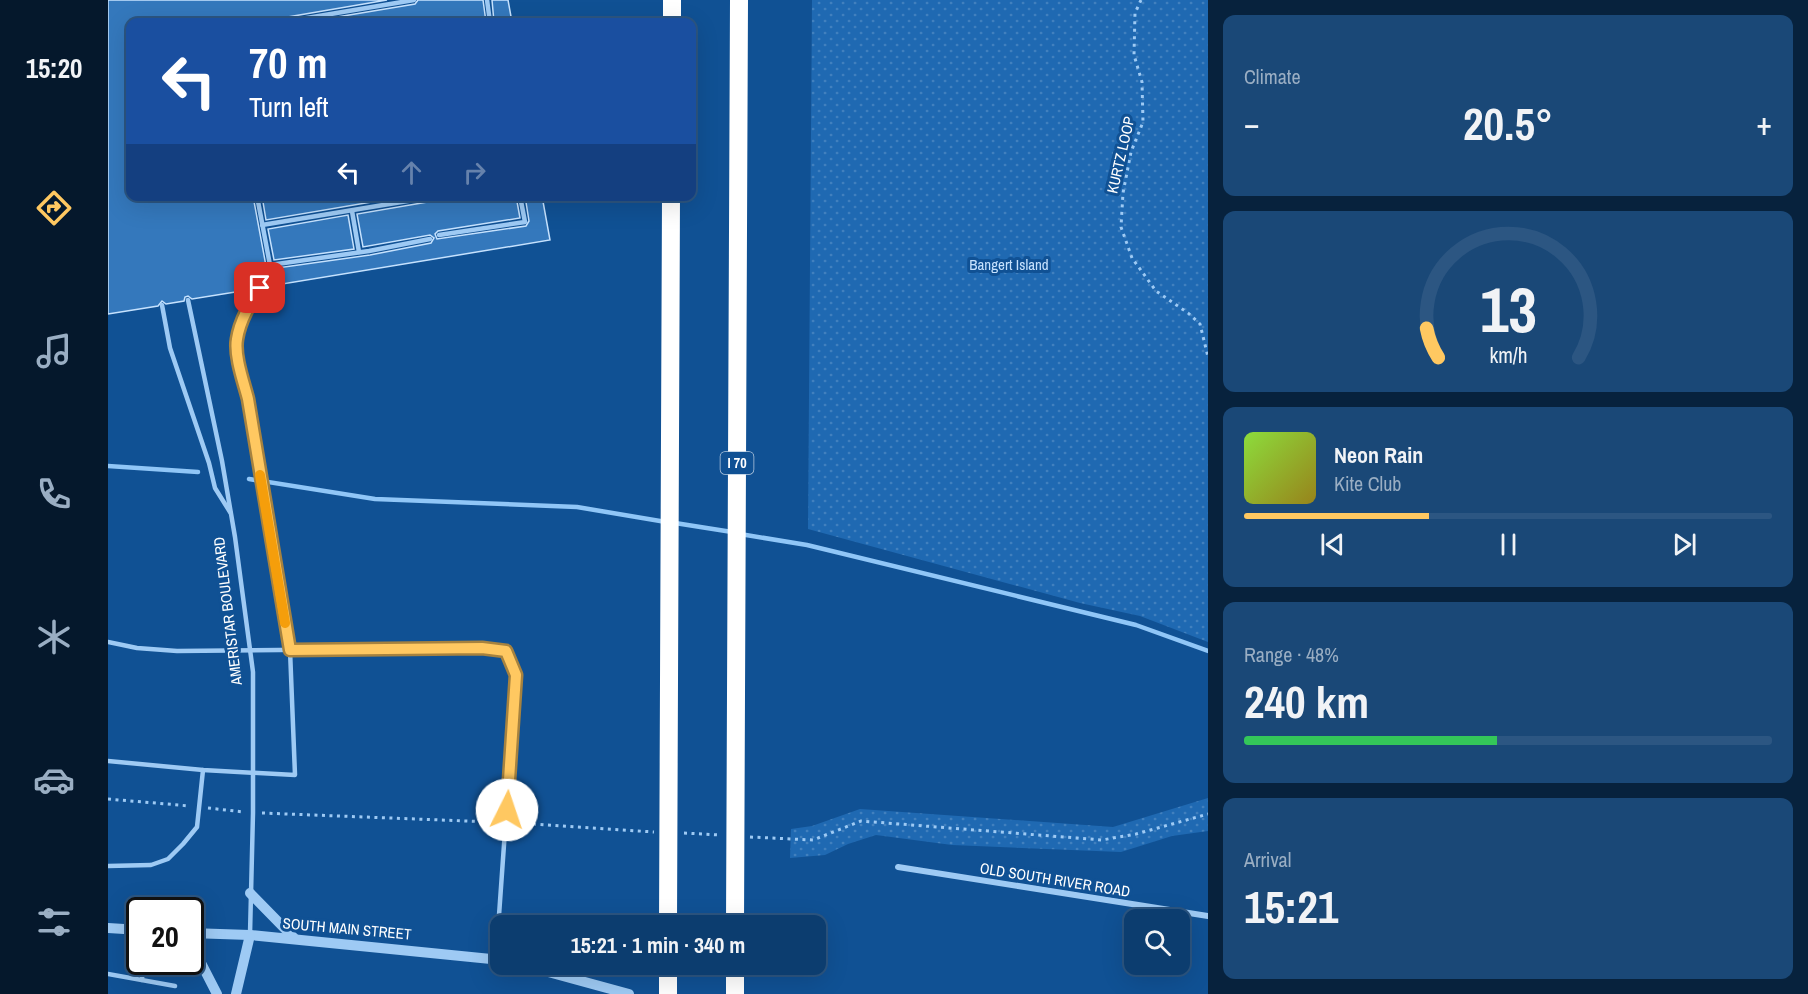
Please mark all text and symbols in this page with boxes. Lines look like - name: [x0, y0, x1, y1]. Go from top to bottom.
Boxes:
- text: 70 m: [249, 35, 328, 91]
- icon: left: [150, 42, 228, 120]
- text: 15:20: [26, 50, 82, 86]
- text: Climate: [1244, 63, 1301, 90]
- text: Turn left: [249, 89, 328, 125]
- text: 20.5°: [1463, 93, 1553, 154]
- text: −: [1244, 101, 1260, 145]
- text: +: [1756, 101, 1772, 145]
- street label: KURTZ LOOP: [1101, 114, 1140, 195]
- icon: left: [332, 156, 365, 189]
- icon: ahead: [395, 156, 428, 189]
- icon: right: [458, 156, 491, 189]
- icon: directions: [33, 187, 75, 229]
- park label: Bangert Island: [969, 254, 1049, 275]
- pin: [234, 262, 285, 313]
- text: 13: [1480, 267, 1536, 351]
- icon: arrive: [243, 271, 276, 304]
- icon: music: [33, 330, 75, 372]
- text: km/h: [1489, 342, 1527, 371]
- text: Neon Rain: [1334, 440, 1423, 470]
- road number: I 70: [720, 452, 754, 474]
- text: Kite Club: [1334, 470, 1401, 497]
- icon: phone: [33, 473, 75, 515]
- icon: previous: [1316, 528, 1349, 561]
- icon: pause: [1492, 528, 1525, 561]
- icon: next: [1668, 528, 1701, 561]
- street label: AMERISTAR BOULEVARD: [208, 536, 247, 687]
- icon: climate: [33, 616, 75, 658]
- text: Range · 48%: [1244, 641, 1339, 668]
- text: 240 km: [1244, 671, 1369, 732]
- icon: car: [33, 759, 75, 801]
- position arrow: [475, 778, 539, 842]
- text: Arrival: [1244, 846, 1291, 873]
- street label: OLD SOUTH RIVER ROAD: [979, 857, 1132, 902]
- text: 15:21: [1244, 876, 1338, 937]
- speed limit sign: 20: [126, 897, 204, 975]
- icon: filters: [33, 901, 75, 943]
- map controls: [1124, 909, 1190, 975]
- button: search: [1124, 909, 1190, 975]
- street label: SOUTH MAIN STREET: [282, 912, 413, 945]
- text: 15:21 · 1 min · 340 m: [571, 930, 745, 960]

